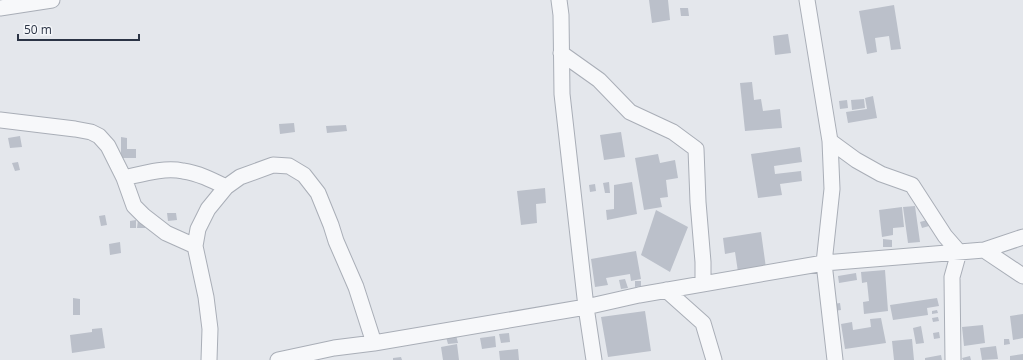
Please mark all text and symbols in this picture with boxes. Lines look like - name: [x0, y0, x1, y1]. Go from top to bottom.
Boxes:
- scale bar: [18, 16, 139, 42]
- text: 50 m: [24, 21, 52, 38]

